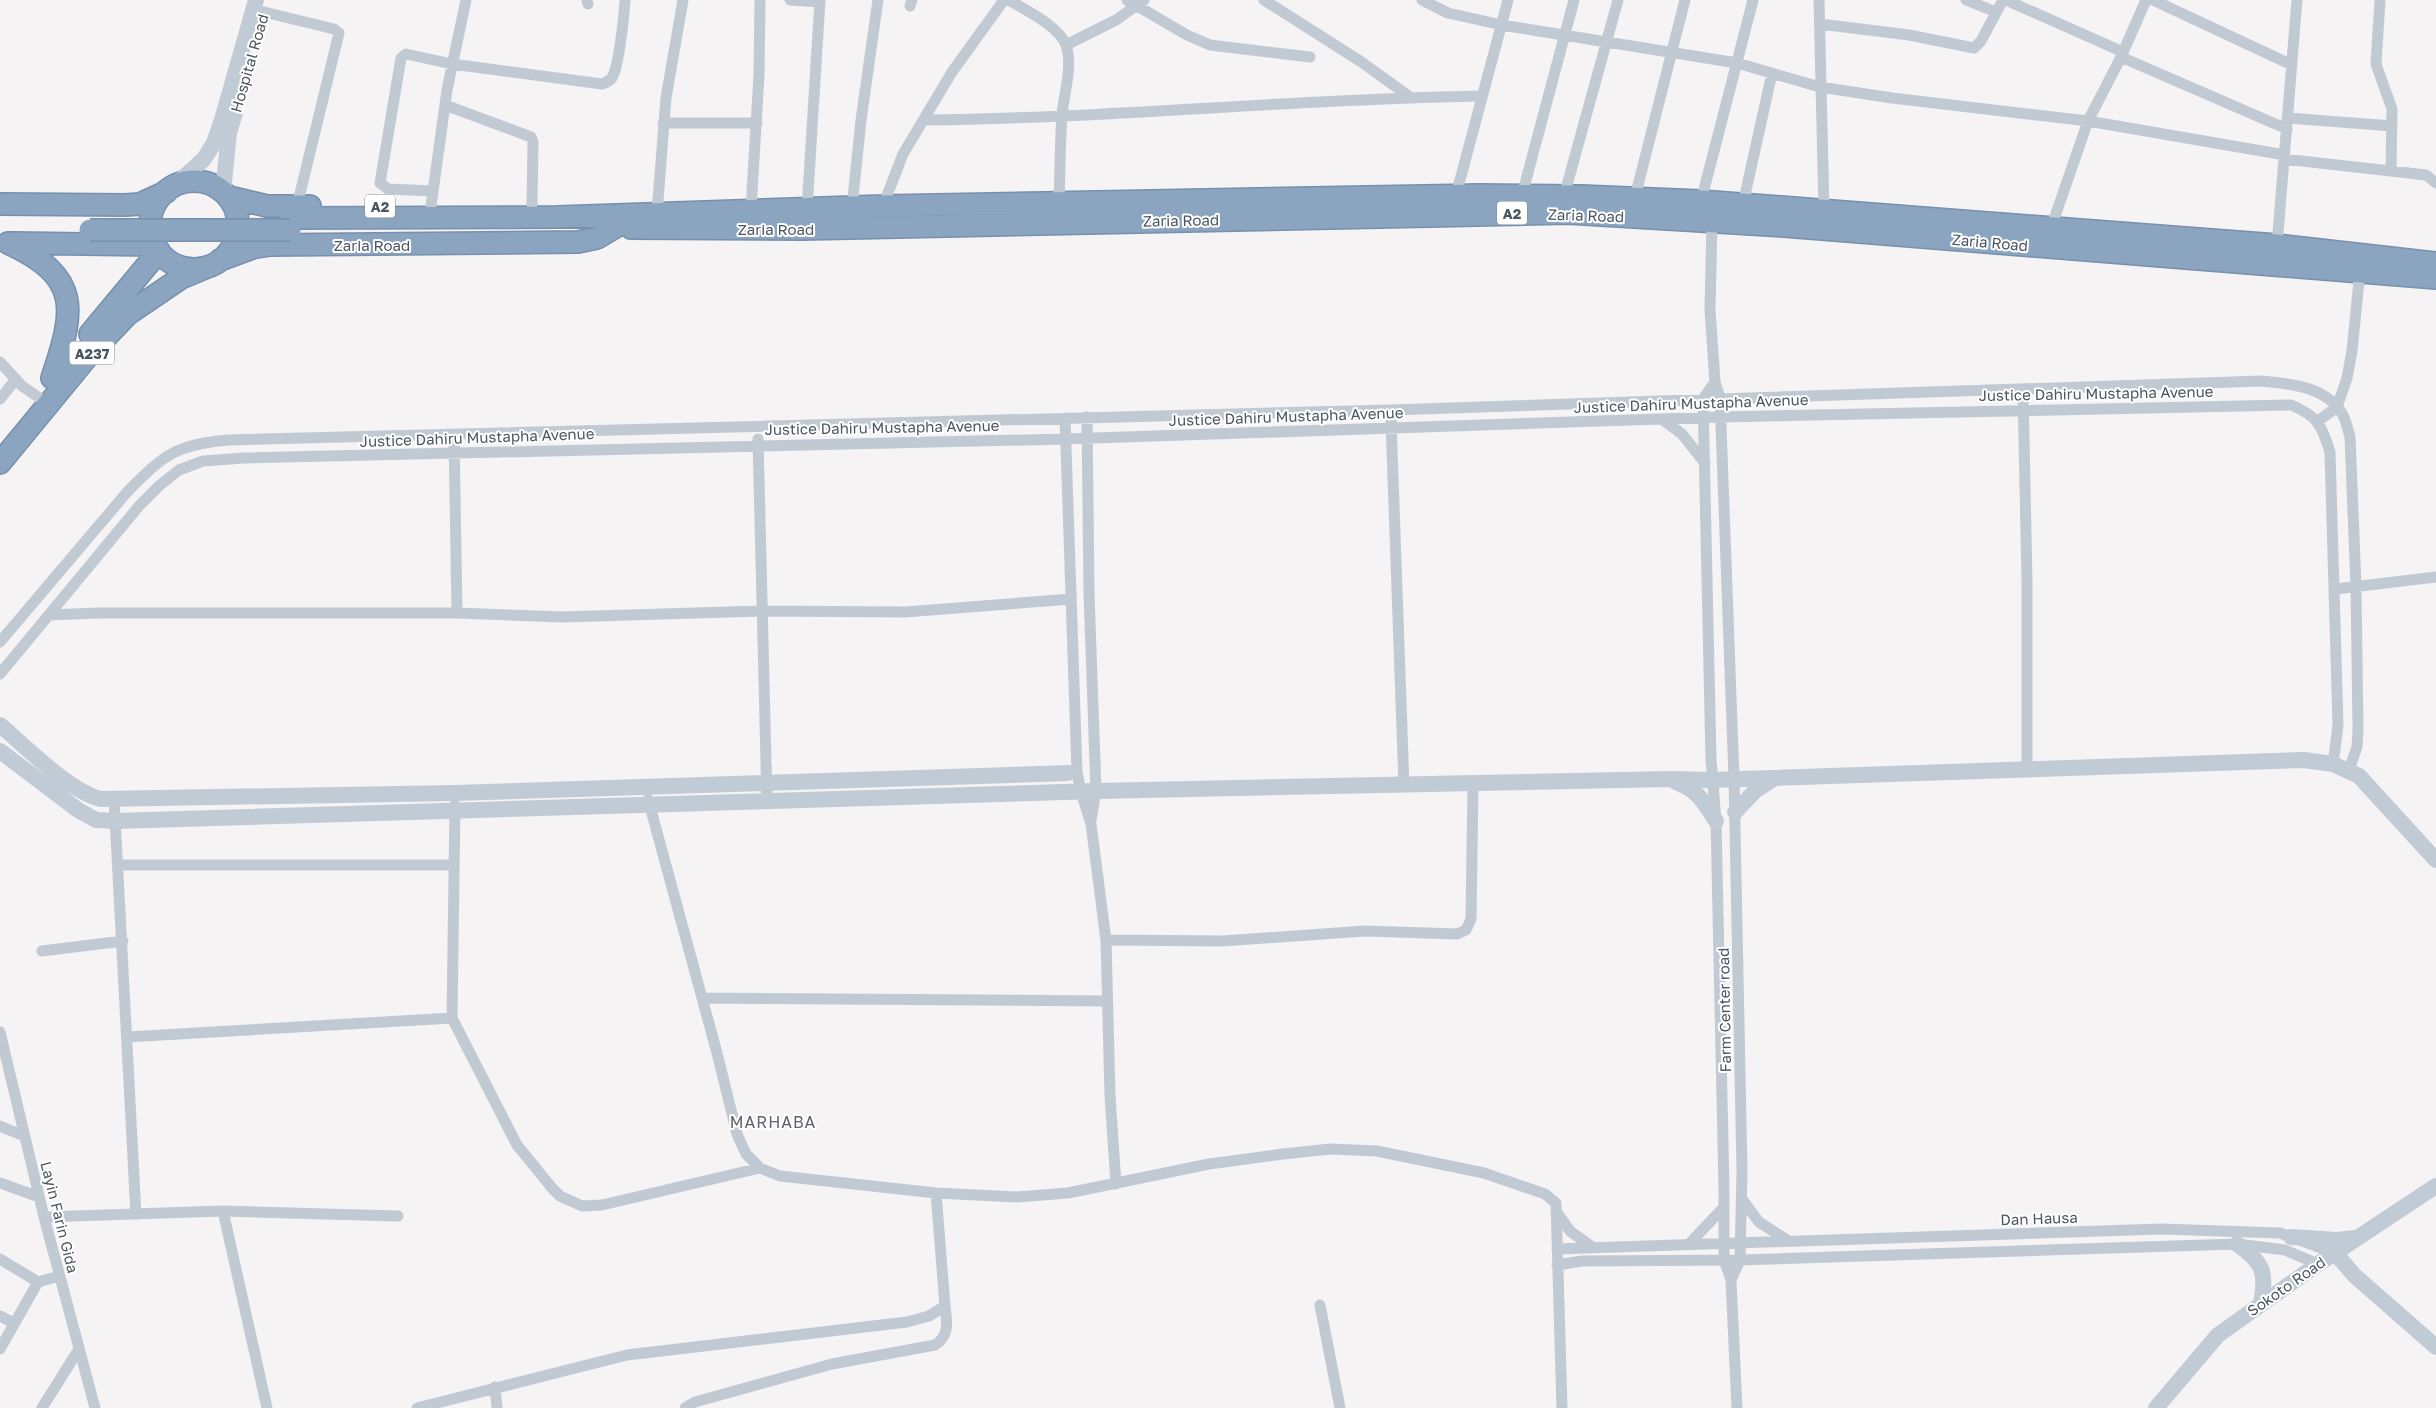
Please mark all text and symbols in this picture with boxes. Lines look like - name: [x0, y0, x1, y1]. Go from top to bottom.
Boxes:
- street label: Hospital Road: [226, 12, 272, 114]
- road number: A2: [365, 195, 395, 218]
- road number: A2: [1497, 202, 1527, 224]
- street label: Zaria Road: [1548, 205, 1624, 225]
- street label: Zaria Road: [1143, 210, 1219, 230]
- street label: Zaria Road: [738, 220, 814, 238]
- street label: Zaria Road: [1951, 230, 2029, 254]
- street label: Zaria Road: [334, 236, 410, 254]
- road number: A237: [70, 342, 114, 364]
- street label: Justice Dahiru Mustapha Avenue: [1978, 382, 2214, 404]
- street label: Justice Dahiru Mustapha Avenue: [1573, 390, 1809, 416]
- street label: Justice Dahiru Mustapha Avenue: [1168, 403, 1404, 429]
- street label: Justice Dahiru Mustapha Avenue: [764, 416, 1000, 438]
- street label: Justice Dahiru Mustapha Avenue: [359, 424, 595, 450]
- street label: Farm Center road: [1714, 948, 1734, 1072]
- district label: MARHABA: [730, 1112, 816, 1132]
- street label: Layin Farin Gida: [37, 1159, 83, 1275]
- street label: Dan Hausa: [2000, 1208, 2078, 1228]
- street label: Sokoto Road: [2243, 1252, 2329, 1320]

